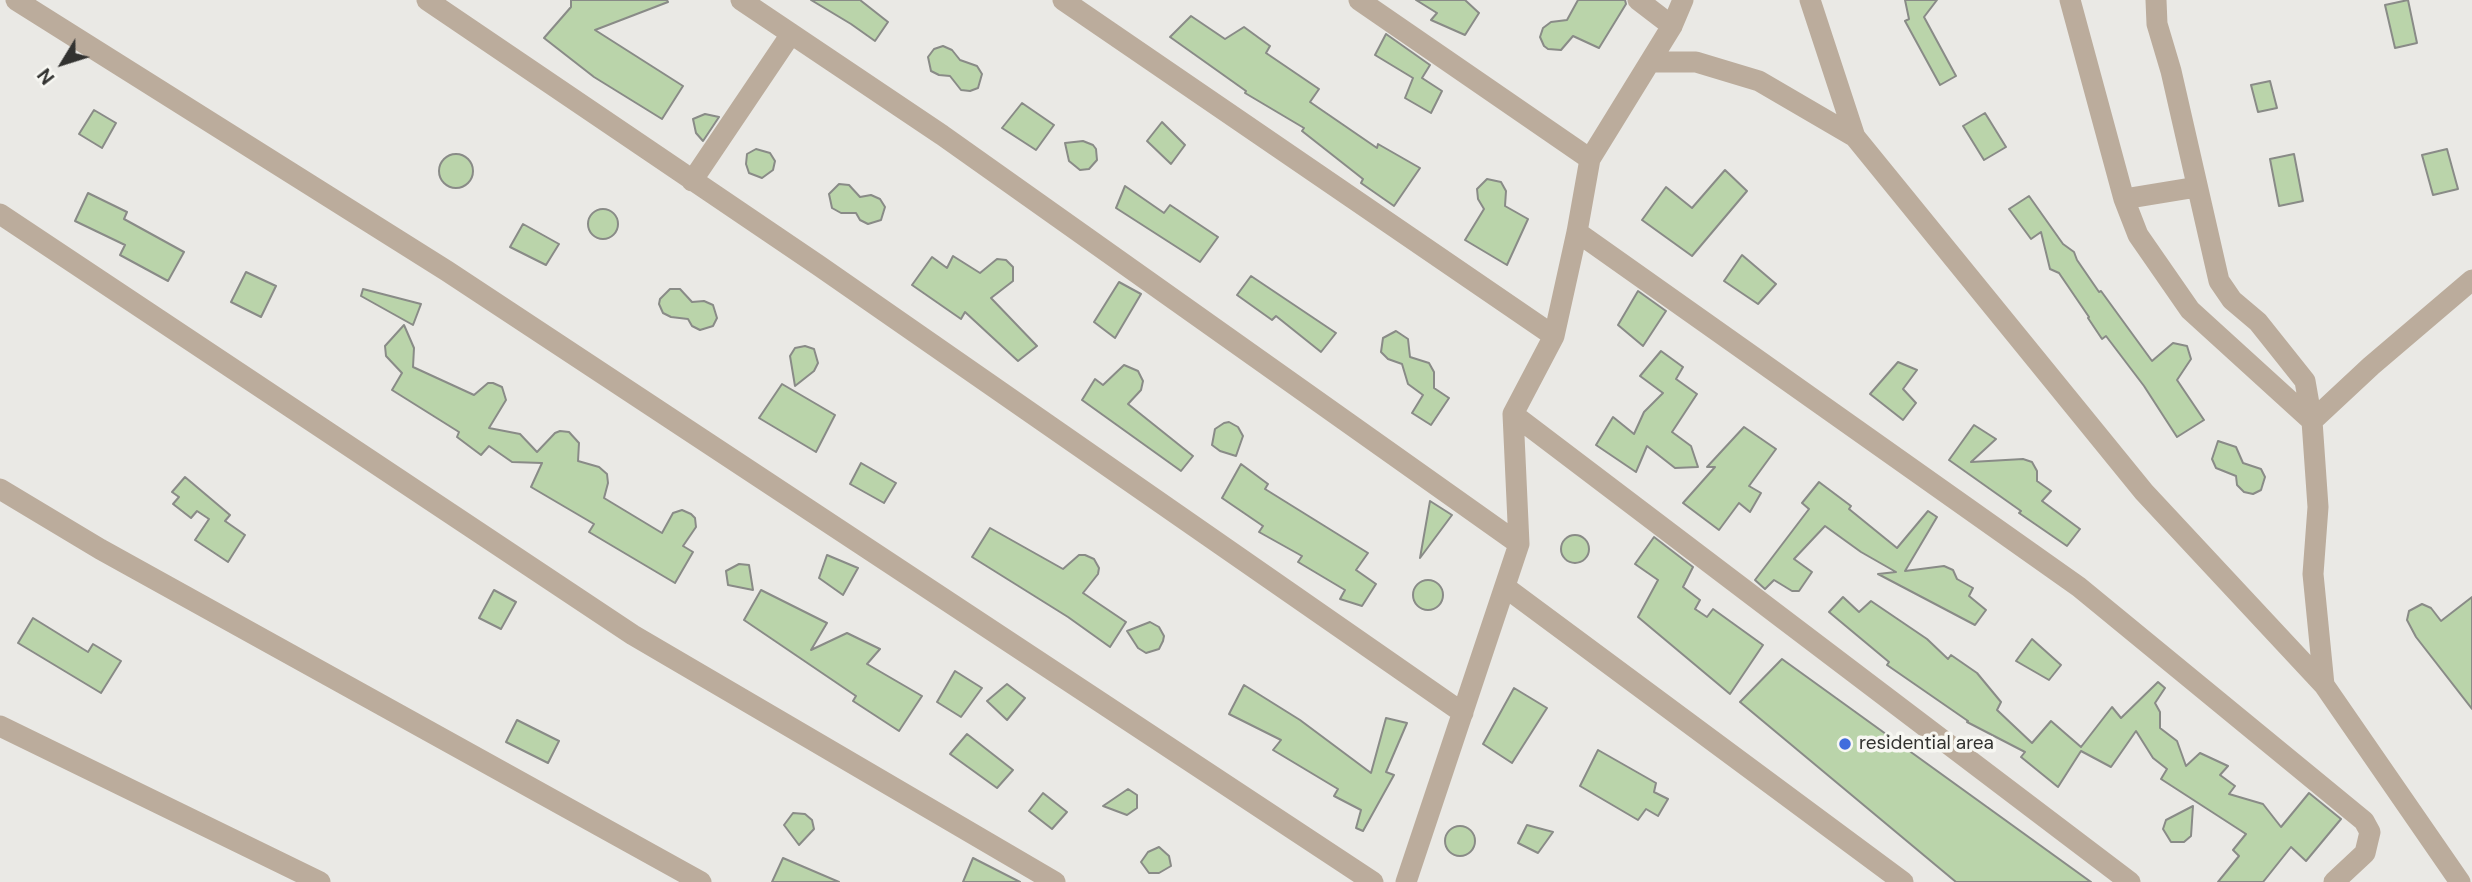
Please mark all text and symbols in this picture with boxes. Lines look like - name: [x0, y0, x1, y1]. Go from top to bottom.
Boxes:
- north arrow: [28, 28, 98, 98]
- text: N: [32, 63, 60, 89]
- place label: residential area: [1859, 733, 1994, 755]
- marker: residential area: [1837, 736, 1853, 752]

